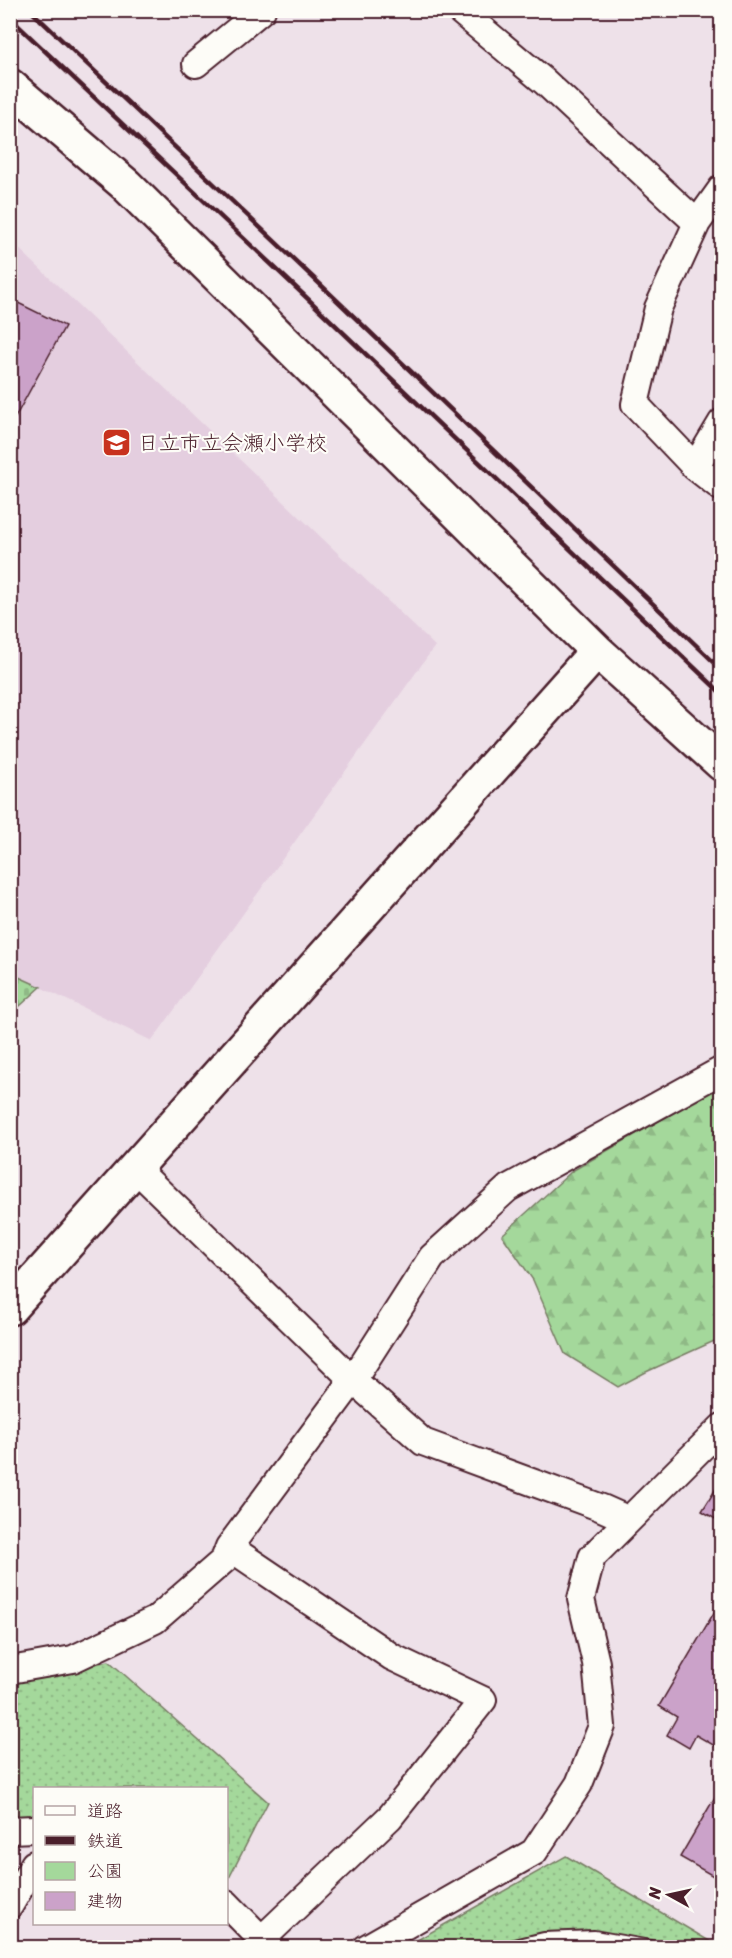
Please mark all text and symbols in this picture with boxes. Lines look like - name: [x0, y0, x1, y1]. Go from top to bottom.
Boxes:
- place label: 日立市立会瀬小学校: [138, 424, 327, 462]
- school or university icon: 日立市立会瀬小学校: [101, 427, 133, 459]
- legend: [33, 1787, 228, 1925]
- text: 道路: [87, 1795, 123, 1827]
- text: 鉄道: [87, 1825, 123, 1857]
- text: 公園: [87, 1855, 123, 1887]
- north arrow: [639, 1865, 699, 1925]
- text: 建物: [87, 1885, 123, 1917]
- text: N: [639, 1885, 670, 1901]

